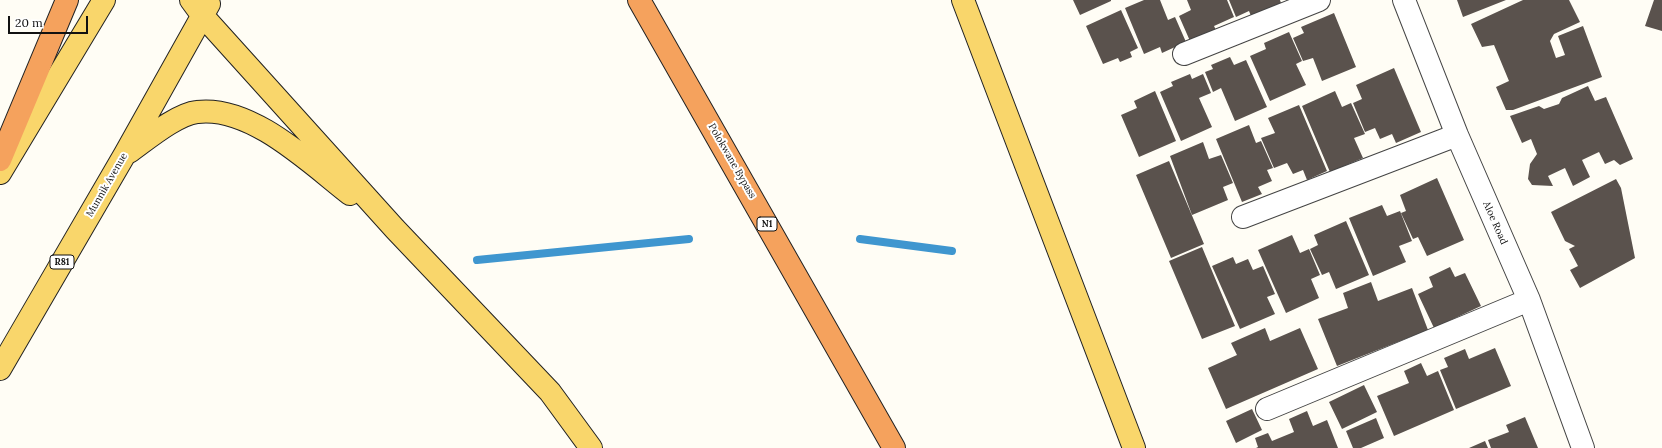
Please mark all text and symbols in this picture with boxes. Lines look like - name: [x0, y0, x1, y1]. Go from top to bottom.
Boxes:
- scale bar: [10, 8, 90, 34]
- text: 20 m: [15, 15, 43, 30]
- street label: Polokwane Bypass: [706, 121, 758, 201]
- street label: Munnik Avenue: [84, 151, 130, 219]
- street label: Aloe Road: [1480, 200, 1510, 246]
- road number: N1: [757, 217, 777, 231]
- road number: R81: [50, 255, 74, 269]

